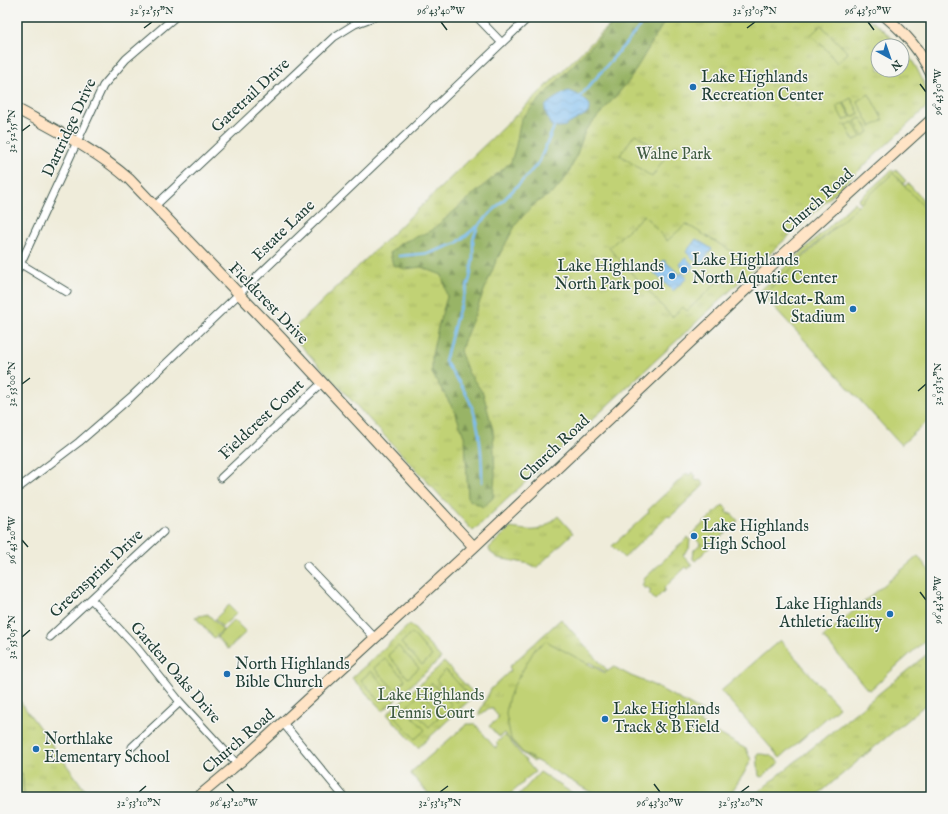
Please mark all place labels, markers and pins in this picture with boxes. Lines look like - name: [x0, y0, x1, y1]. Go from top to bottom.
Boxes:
- place label: Lake Highlands Recreation Center: [701, 68, 824, 106]
- marker: Lake Highlands Recreation Center: [688, 82, 698, 92]
- place label: Lake Highlands North Aquatic Center: [692, 251, 837, 289]
- place label: Lake Highlands North Park pool: [554, 257, 665, 295]
- marker: Lake Highlands North Aquatic Center: [679, 265, 689, 275]
- marker: Lake Highlands North Park pool: [667, 271, 677, 281]
- place label: Wildcat-Ram Stadium: [755, 290, 845, 328]
- marker: Wildcat-Ram Stadium: [848, 304, 858, 314]
- place label: Lake Highlands High School: [702, 517, 809, 555]
- marker: Lake Highlands High School: [689, 531, 699, 541]
- place label: Lake Highlands Athletic facility: [775, 595, 882, 633]
- marker: Lake Highlands Athletic facility: [885, 609, 895, 619]
- place label: North Highlands Bible Church: [235, 655, 350, 693]
- marker: North Highlands Bible Church: [222, 669, 232, 679]
- place label: Lake Highlands Track & B Field: [613, 700, 720, 738]
- marker: Lake Highlands Track & B Field: [600, 714, 610, 724]
- place label: Northlake Elementary School: [44, 730, 170, 768]
- marker: Northlake Elementary School: [31, 744, 41, 754]

